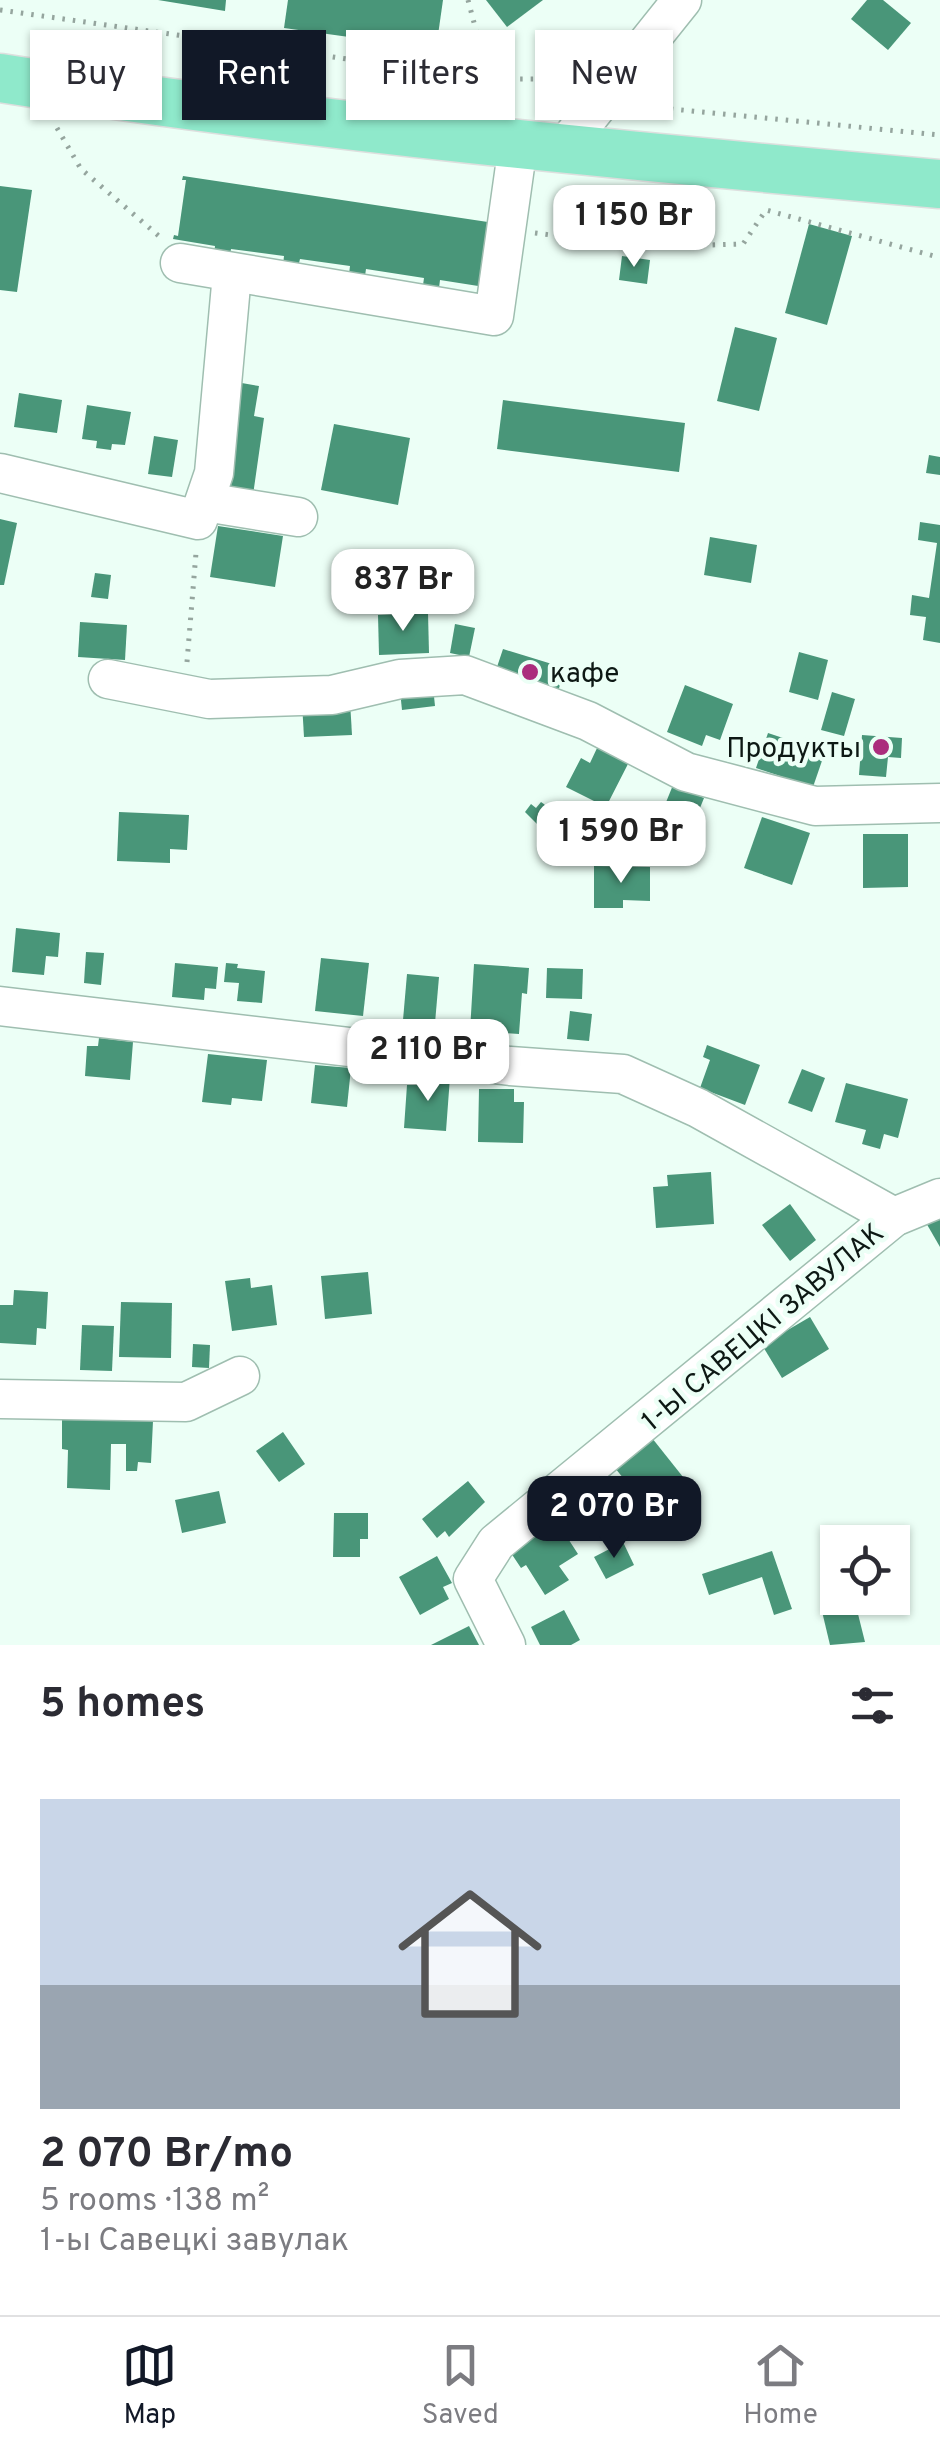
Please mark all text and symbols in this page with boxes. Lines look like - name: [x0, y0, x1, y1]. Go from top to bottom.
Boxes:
- chip: Buy: [30, 30, 162, 120]
- chip: Rent: [182, 30, 326, 120]
- chip: Filters: [346, 30, 515, 120]
- chip: New: [535, 30, 673, 120]
- pin: 1 150 Br: [531, 185, 737, 270]
- text: 1 150 Br: [575, 197, 693, 237]
- pin: 837 Br: [322, 549, 484, 634]
- text: 837 Br: [353, 561, 453, 601]
- place label: кафе: [550, 657, 619, 693]
- marker: кафе: [519, 661, 541, 683]
- place label: Продукты: [726, 732, 861, 768]
- marker: Продукты: [870, 736, 892, 758]
- pin: 1 590 Br: [518, 801, 724, 886]
- text: 1 590 Br: [559, 813, 683, 853]
- pin: 2 110 Br: [325, 1019, 531, 1104]
- text: 2 110 Br: [369, 1031, 487, 1071]
- street label: 1-Ы САВЕЦКІ ЗАВУЛАК: [635, 1216, 893, 1440]
- pin: 2 070 Br: [511, 1476, 717, 1561]
- text: 2 070 Br: [549, 1488, 679, 1528]
- map controls: [820, 1525, 910, 1615]
- button: locate: [820, 1525, 910, 1615]
- icon: filters: [845, 1678, 900, 1733]
- text: 5 homes: [40, 1679, 205, 1732]
- icon: home: [380, 1864, 560, 2044]
- text: 2 070 Br/mo: [40, 2129, 293, 2182]
- text: 5 rooms · 138 m²: [40, 2182, 269, 2222]
- text: 1-ы Савецкі завулак: [40, 2222, 349, 2262]
- tab: Map: [122, 2338, 177, 2434]
- tab: Saved: [422, 2338, 499, 2434]
- tab: Home: [743, 2338, 818, 2434]

